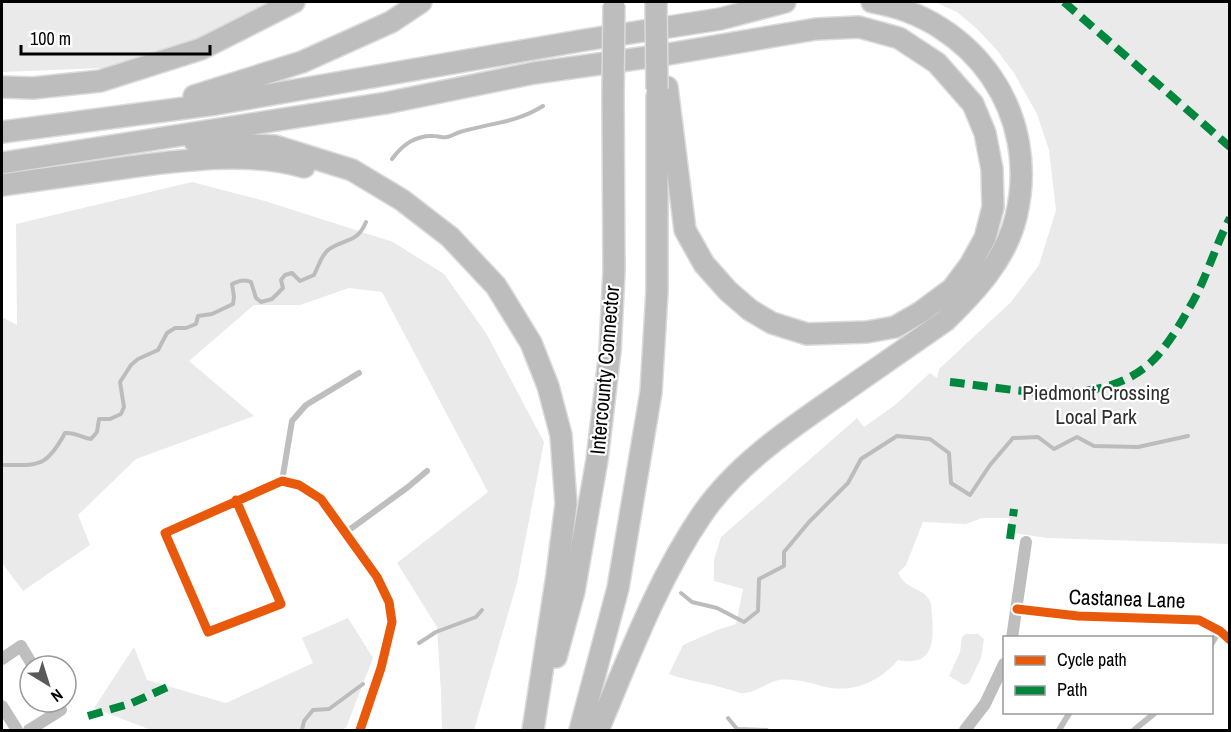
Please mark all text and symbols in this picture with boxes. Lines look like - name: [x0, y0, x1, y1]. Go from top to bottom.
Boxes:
- scale bar: [21, 18, 210, 56]
- text: 100 m: [30, 26, 71, 51]
- street label: Intercounty Connector: [583, 284, 626, 456]
- park label: Piedmont Crossing Local Park: [1022, 378, 1170, 431]
- street label: Castanea Lane: [1068, 582, 1186, 615]
- legend: [1003, 636, 1213, 714]
- text: Cycle path: [1057, 647, 1127, 672]
- north arrow: [18, 654, 78, 714]
- text: Path: [1057, 677, 1087, 702]
- text: N: [47, 684, 68, 707]

